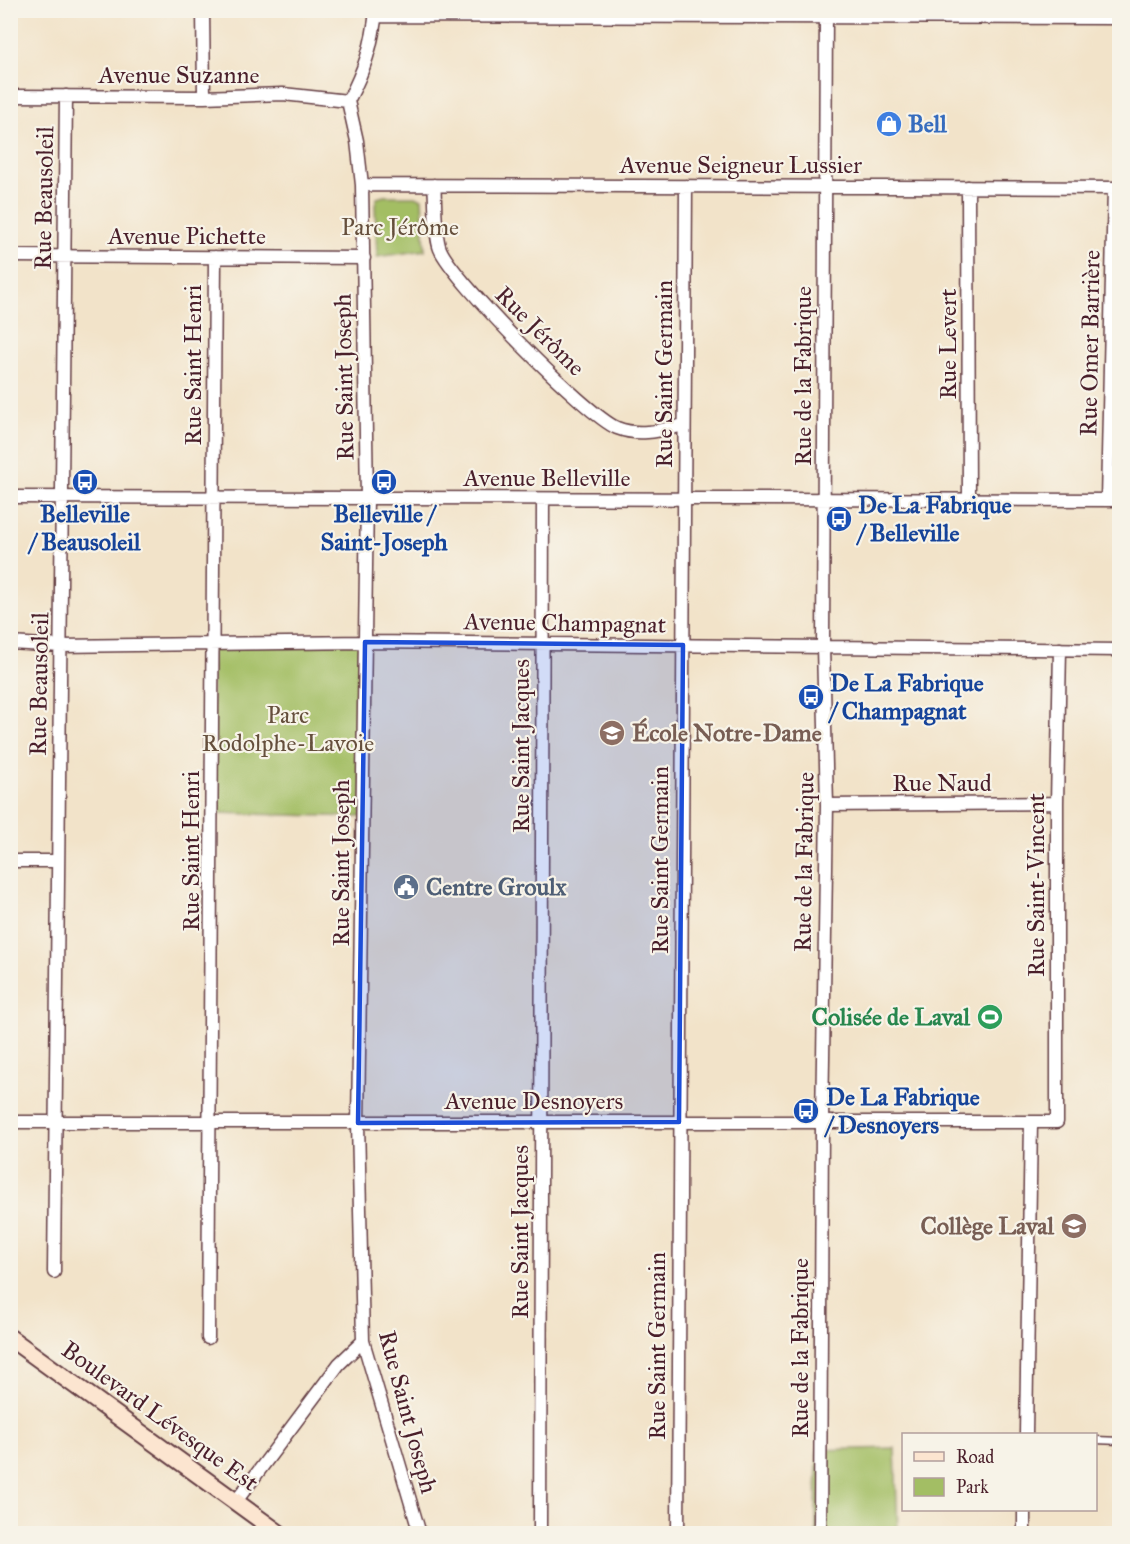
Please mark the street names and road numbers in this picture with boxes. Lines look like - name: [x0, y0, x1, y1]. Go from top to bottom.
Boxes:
- street label: Avenue Suzanne: [97, 60, 260, 90]
- street label: Rue Beausoleil: [28, 125, 60, 270]
- street label: Avenue Seigneur Lussier: [619, 150, 862, 180]
- street label: Avenue Pichette: [107, 221, 266, 251]
- street label: Rue Omer Barrière: [1073, 250, 1107, 436]
- street label: Rue Jérôme: [489, 280, 591, 382]
- street label: Rue Saint Germain: [649, 280, 679, 468]
- street label: Rue Saint Henri: [178, 284, 208, 445]
- street label: Rue de la Fabrique: [788, 286, 818, 466]
- street label: Rue Levert: [933, 288, 963, 399]
- street label: Rue Saint Joseph: [328, 293, 360, 461]
- street label: Avenue Belleville: [463, 463, 631, 493]
- street label: Avenue Champagnat: [463, 606, 667, 640]
- street label: Rue Beausoleil: [23, 611, 55, 756]
- street label: Rue Saint Jacques: [506, 659, 536, 833]
- street label: Rue Saint Germain: [645, 766, 675, 954]
- street label: Rue Naud: [892, 768, 992, 798]
- street label: Rue Saint Henri: [176, 770, 206, 931]
- street label: Rue de la Fabrique: [787, 772, 821, 952]
- street label: Rue Saint Joseph: [326, 779, 356, 947]
- street label: Rue Saint-Vincent: [1021, 792, 1051, 977]
- street label: Avenue Desnoyers: [444, 1086, 623, 1116]
- street label: Rue Saint Jacques: [505, 1145, 535, 1319]
- street label: Rue Saint Germain: [642, 1252, 672, 1440]
- street label: Rue de la Fabrique: [785, 1258, 815, 1438]
- street label: Rue Saint Joseph: [372, 1327, 444, 1497]
- street label: Boulevard Lévesque Est: [56, 1334, 265, 1498]

